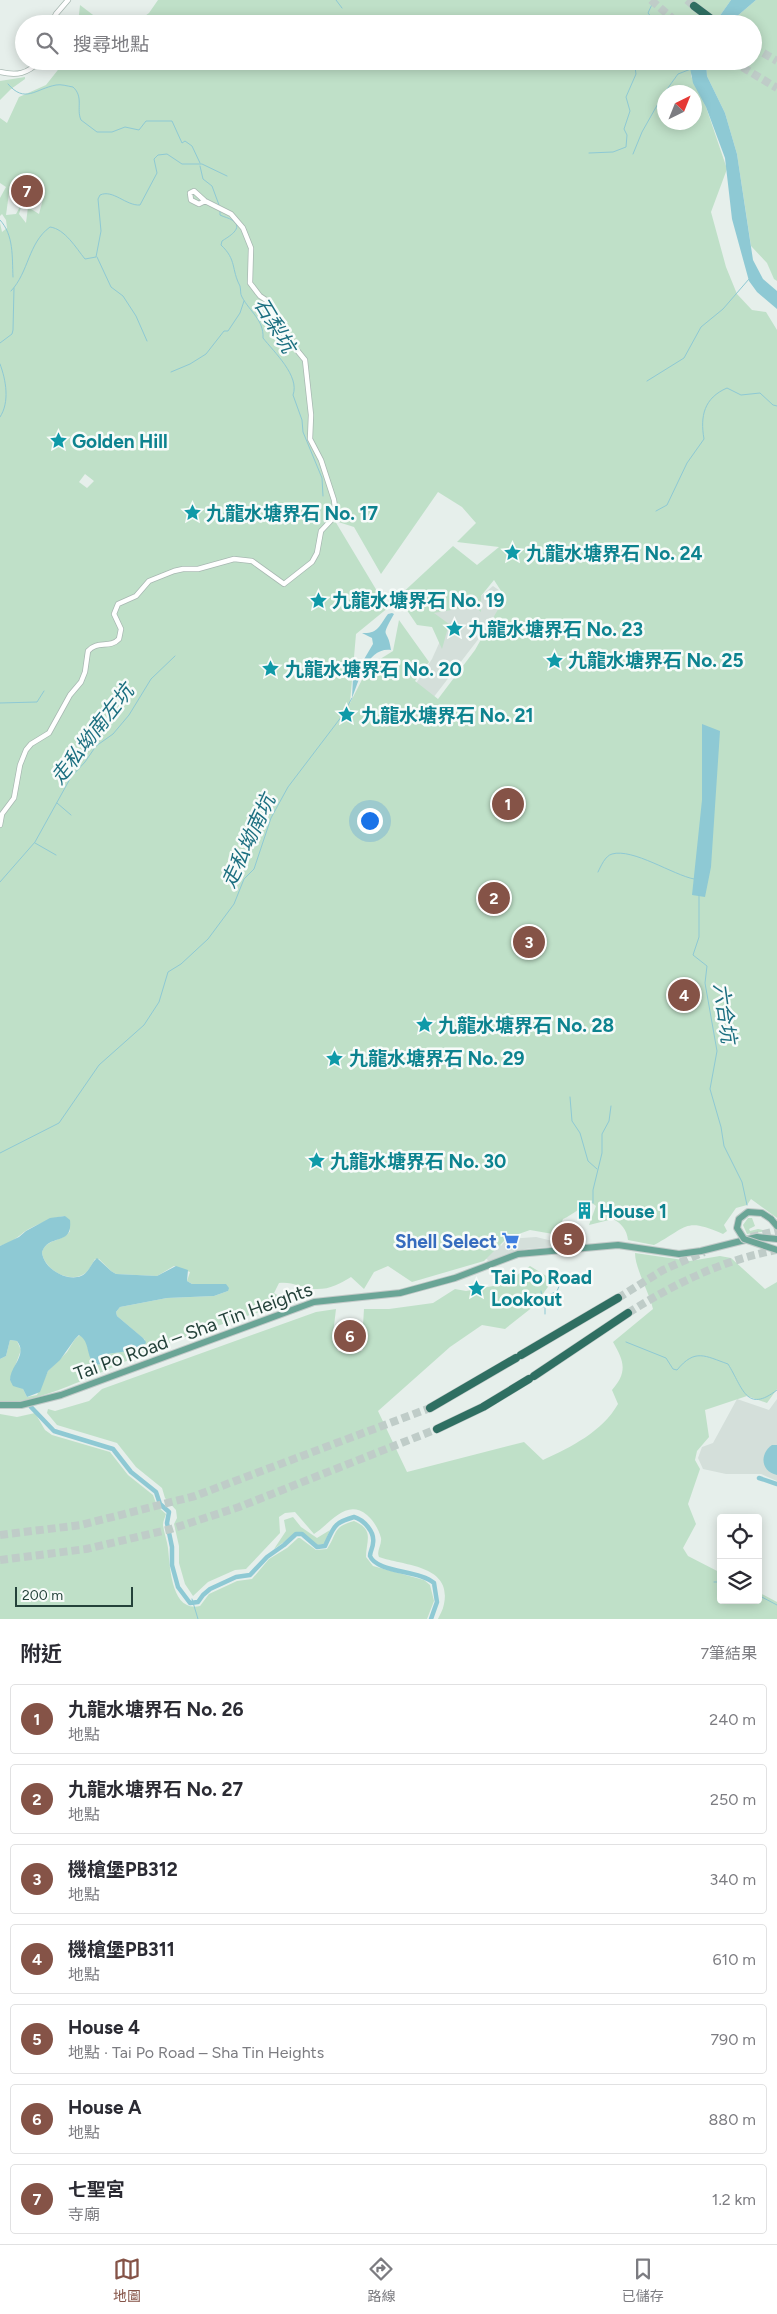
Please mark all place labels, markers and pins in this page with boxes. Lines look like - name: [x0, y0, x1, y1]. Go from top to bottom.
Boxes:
- pin: 7: [11, 172, 43, 210]
- place label: Golden Hill: [72, 430, 168, 453]
- place icon: Golden Hill: [48, 431, 68, 451]
- place label: 九龍水塘界石 No. 17: [206, 502, 378, 525]
- place icon: 九龍水塘界石 No. 17: [182, 503, 202, 523]
- place label: 九龍水塘界石 No. 24: [526, 542, 703, 565]
- place icon: 九龍水塘界石 No. 24: [502, 543, 522, 563]
- place label: 九龍水塘界石 No. 19: [332, 589, 505, 612]
- place icon: 九龍水塘界石 No. 19: [308, 590, 328, 610]
- place label: 九龍水塘界石 No. 23: [468, 618, 643, 641]
- place icon: 九龍水塘界石 No. 23: [444, 619, 464, 639]
- place label: 九龍水塘界石 No. 25: [568, 649, 744, 672]
- place icon: 九龍水塘界石 No. 25: [544, 650, 564, 670]
- place label: 九龍水塘界石 No. 20: [285, 658, 462, 681]
- place icon: 九龍水塘界石 No. 20: [261, 659, 281, 679]
- place label: 九龍水塘界石 No. 21: [361, 704, 534, 727]
- place icon: 九龍水塘界石 No. 21: [337, 705, 357, 725]
- pin: 1: [492, 785, 524, 823]
- pin: 2: [478, 879, 510, 917]
- pin: 3: [513, 923, 545, 961]
- pin: 4: [668, 976, 700, 1014]
- place label: 九龍水塘界石 No. 28: [438, 1014, 614, 1037]
- place icon: 九龍水塘界石 No. 28: [414, 1015, 434, 1035]
- place label: 九龍水塘界石 No. 29: [349, 1047, 525, 1070]
- place icon: 九龍水塘界石 No. 29: [325, 1048, 345, 1068]
- place label: 九龍水塘界石 No. 30: [330, 1150, 506, 1173]
- place icon: 九龍水塘界石 No. 30: [306, 1151, 326, 1171]
- place label: House 1: [599, 1200, 667, 1223]
- building icon: House 1: [575, 1201, 595, 1221]
- pin: 5: [552, 1220, 584, 1258]
- place label: Shell Select: [395, 1230, 497, 1253]
- supermarket icon: Shell Select: [501, 1231, 521, 1251]
- place label: Tai Po Road Lookout: [491, 1266, 592, 1311]
- place icon: Tai Po Road Lookout: [467, 1278, 487, 1298]
- pin: 6: [334, 1317, 366, 1355]

